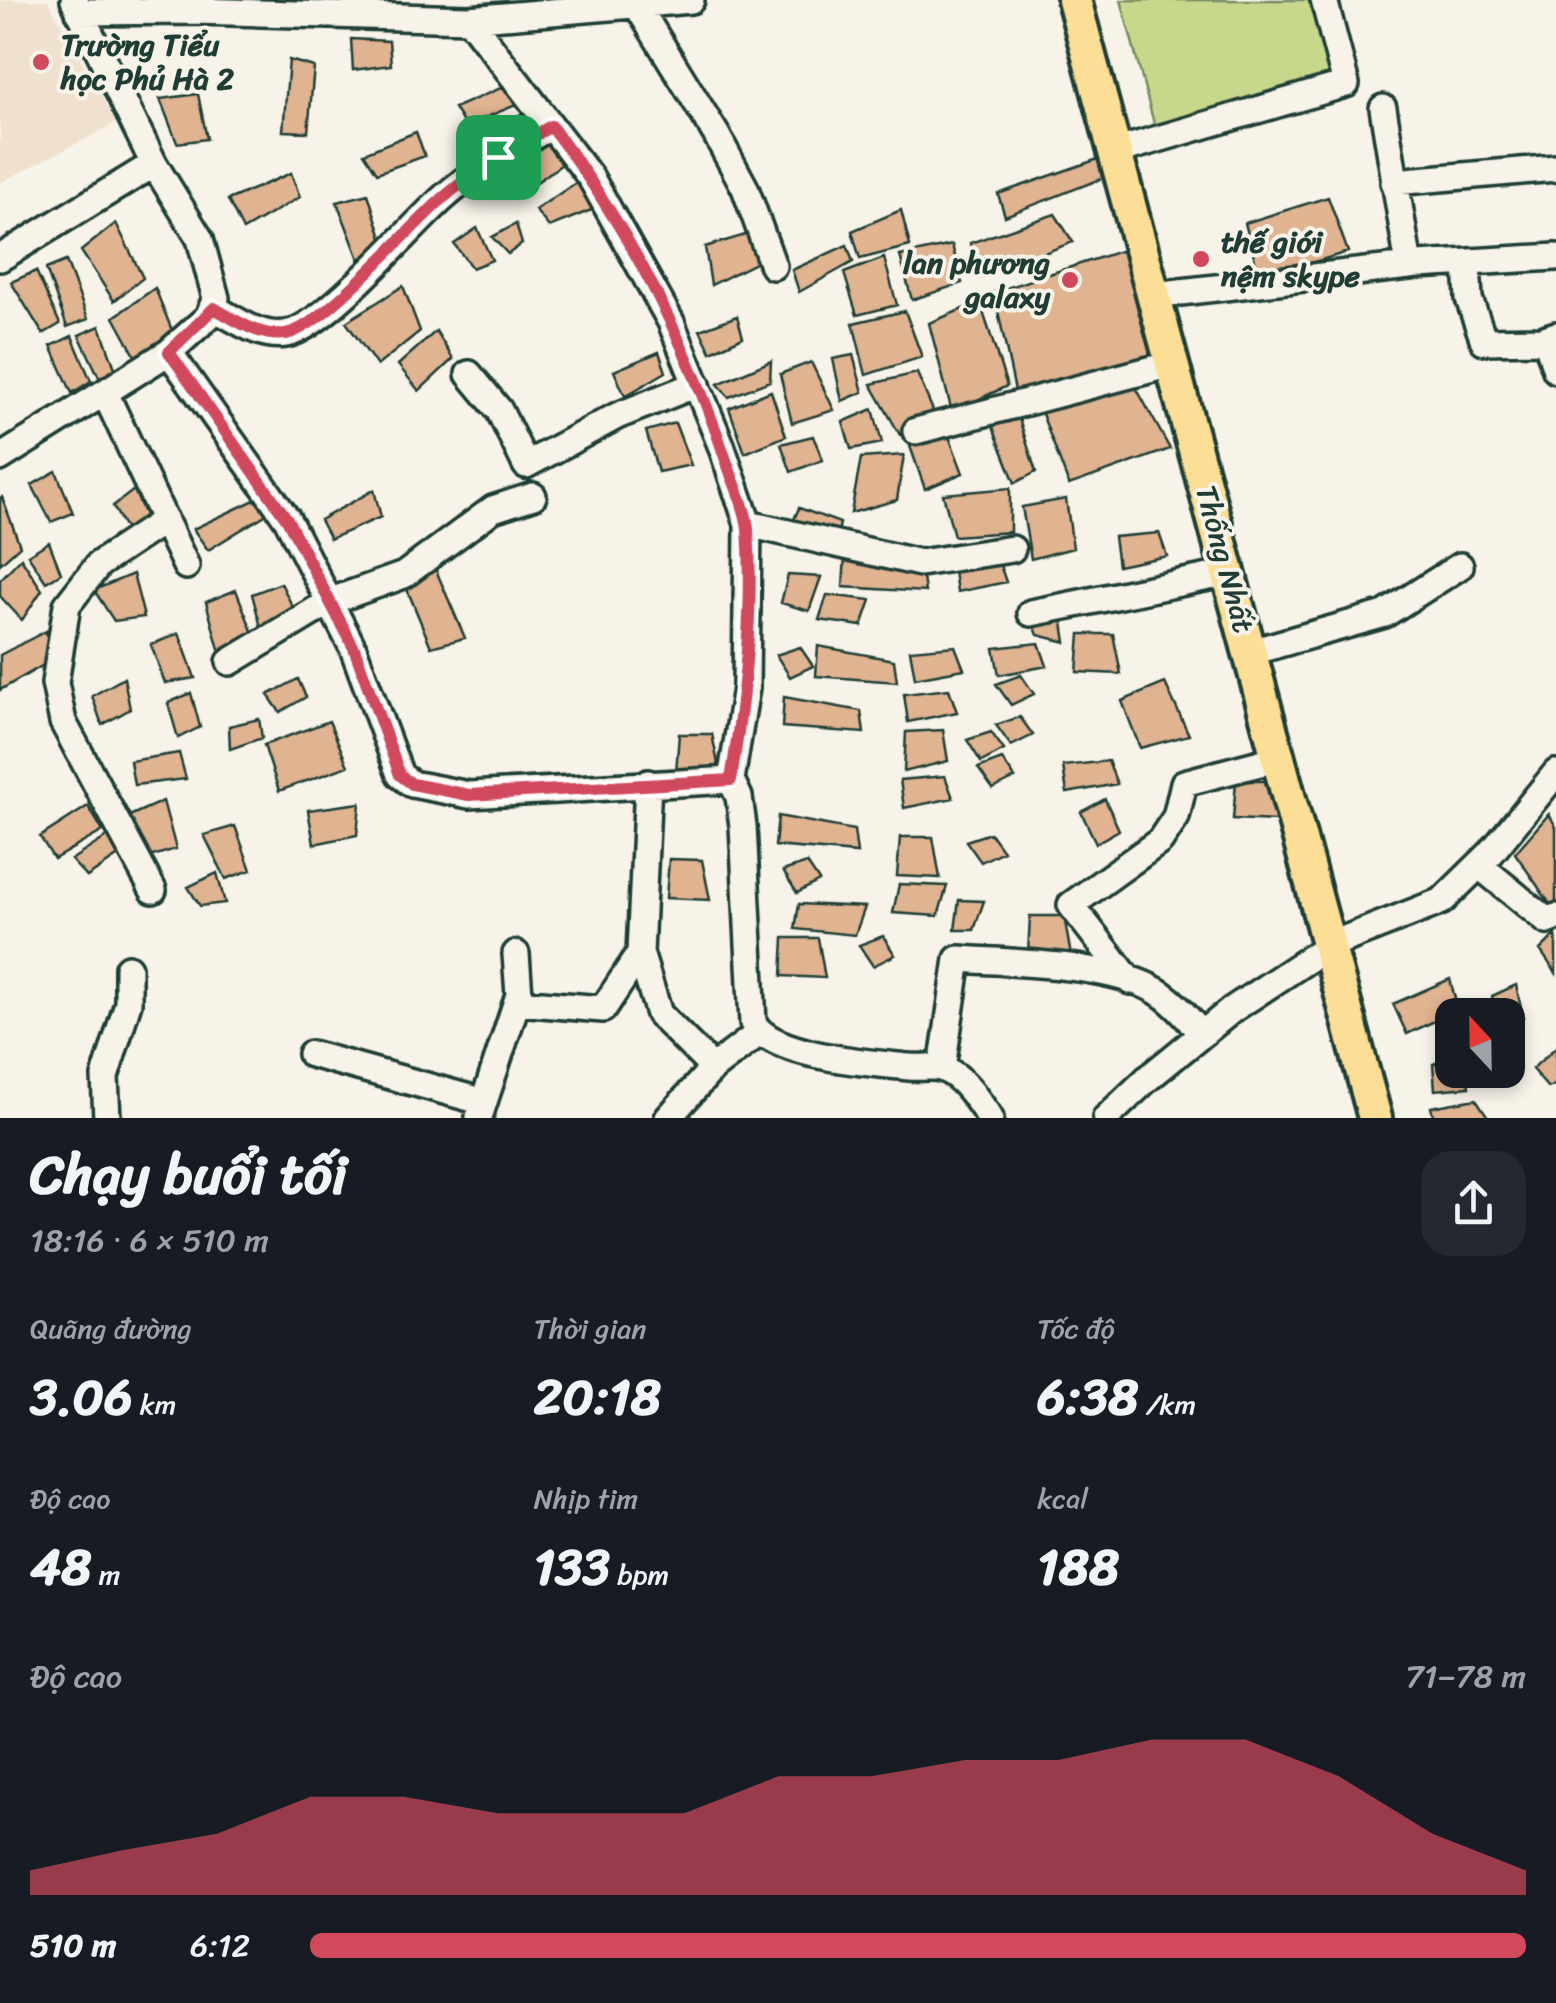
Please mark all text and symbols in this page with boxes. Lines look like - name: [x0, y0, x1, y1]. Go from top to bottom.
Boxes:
- place label: Trường Tiểu học Phủ Hà 2: [60, 18, 235, 106]
- marker: Trường Tiểu học Phủ Hà 2: [30, 51, 52, 73]
- pin: [456, 115, 541, 200]
- icon: arrive: [471, 130, 526, 185]
- place label: thế giới nệm skype: [1220, 215, 1361, 303]
- place label: lan phương galaxy: [902, 236, 1051, 324]
- marker: thế giới nệm skype: [1190, 248, 1212, 270]
- marker: lan phương galaxy: [1059, 269, 1081, 291]
- street label: Thống Nhất: [1179, 479, 1271, 639]
- north arrow: [1435, 998, 1525, 1088]
- map controls: [1435, 998, 1525, 1088]
- text: Chạy buổi tối: [30, 1126, 347, 1223]
- button: share: [1421, 1151, 1526, 1256]
- text: 18:16 · 6 × 510 m: [30, 1212, 269, 1269]
- text: Quãng đường: [30, 1304, 192, 1353]
- text: Thời gian: [534, 1304, 646, 1353]
- text: Tốc độ: [1037, 1304, 1115, 1353]
- text: 3.06: [30, 1353, 133, 1442]
- text: 20:18: [534, 1353, 661, 1442]
- text: 6:38: [1037, 1353, 1138, 1442]
- text: km: [133, 1380, 176, 1429]
- text: /km: [1138, 1380, 1196, 1429]
- text: Độ cao: [30, 1474, 111, 1523]
- text: Nhịp tim: [534, 1474, 638, 1523]
- text: kcal: [1037, 1474, 1088, 1523]
- text: 48: [30, 1523, 91, 1612]
- text: 133: [534, 1523, 610, 1612]
- text: 188: [1037, 1523, 1119, 1612]
- text: m: [91, 1550, 120, 1599]
- text: bpm: [610, 1550, 669, 1599]
- text: Độ cao: [30, 1648, 122, 1705]
- text: 71–78 m: [1405, 1648, 1526, 1705]
- text: 510 m: [30, 1917, 116, 1974]
- text: 6:12: [190, 1917, 250, 1974]

